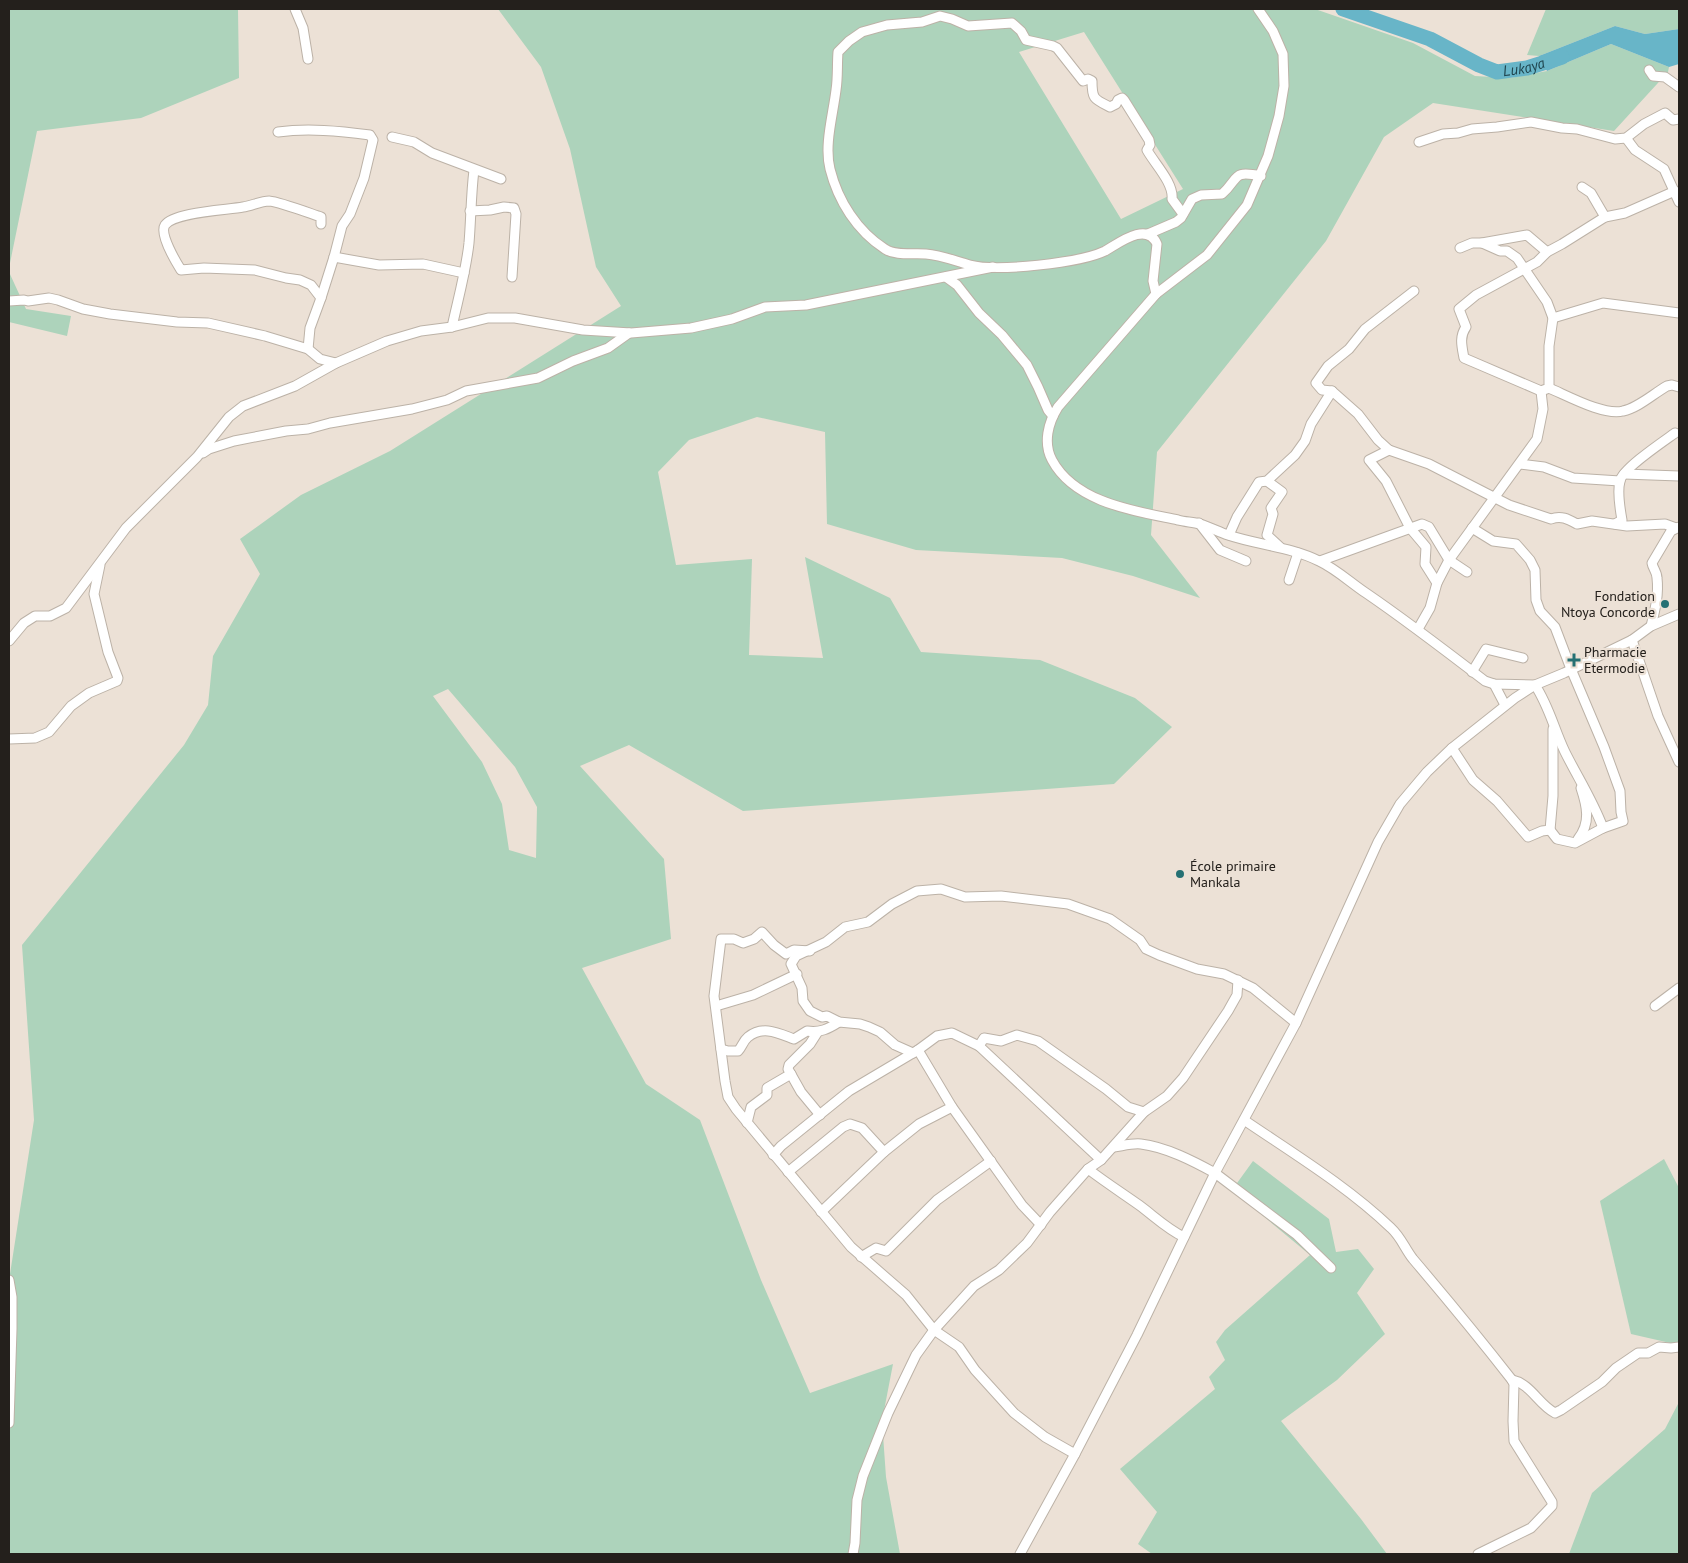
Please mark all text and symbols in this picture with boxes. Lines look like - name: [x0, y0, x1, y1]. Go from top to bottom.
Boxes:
- water label: Lukaya: [1502, 53, 1548, 80]
- place label: Fondation Ntoya Concorde: [1561, 587, 1655, 621]
- marker: Fondation Ntoya Concorde: [1659, 598, 1671, 610]
- place label: Pharmacie Etermodie: [1584, 643, 1647, 677]
- marker: Pharmacie Etermodie: [1568, 654, 1580, 666]
- place label: École primaire Mankala: [1190, 857, 1276, 891]
- marker: École primaire Mankala: [1174, 868, 1186, 880]

